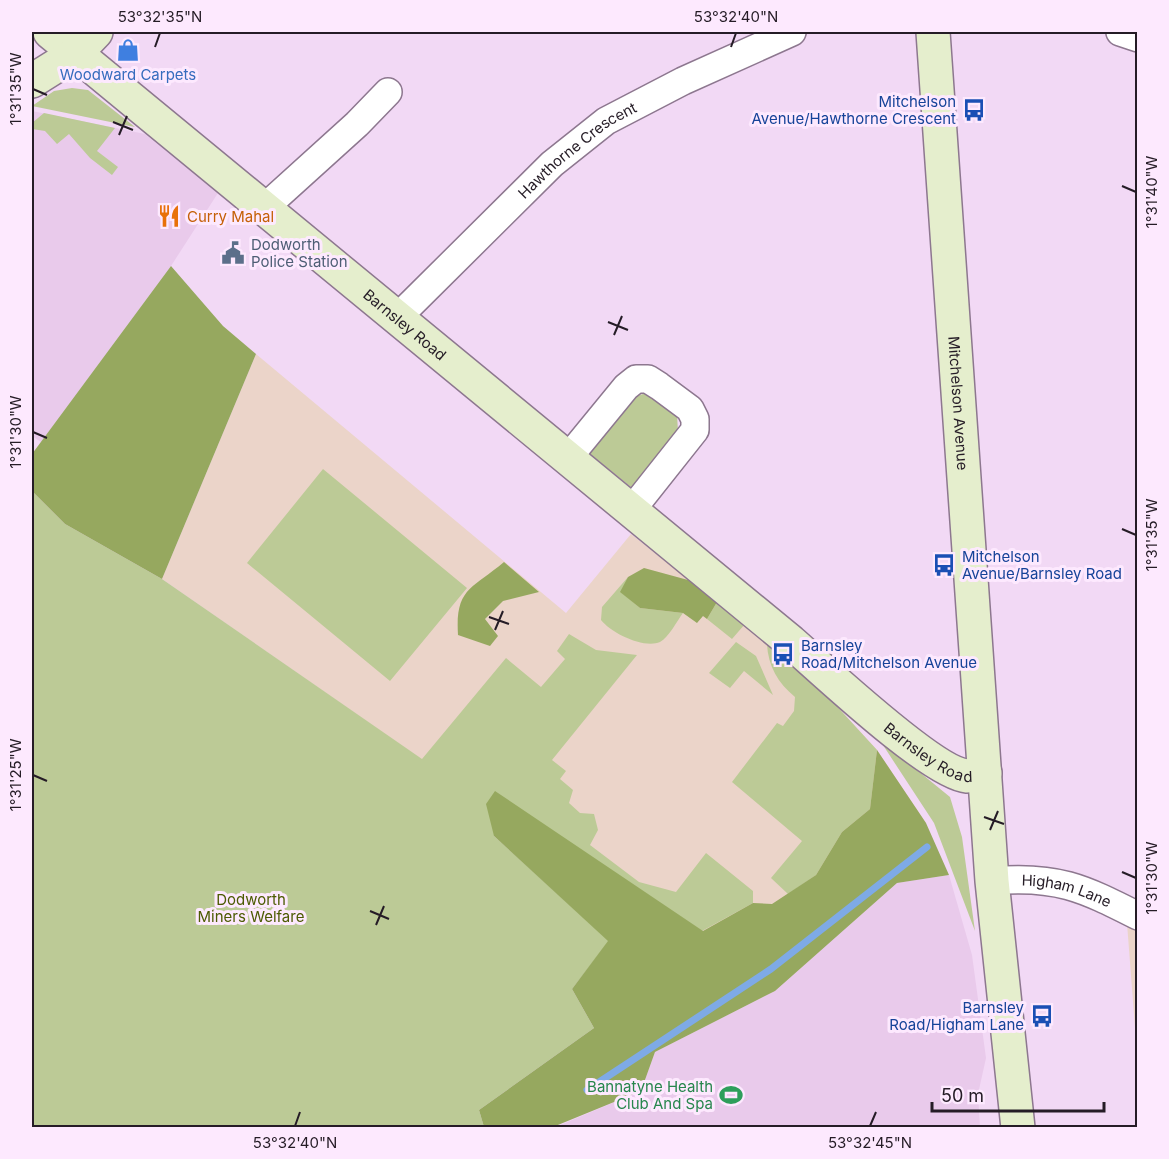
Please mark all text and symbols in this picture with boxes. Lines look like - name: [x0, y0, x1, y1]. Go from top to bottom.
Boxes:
- text: 53°32'35"N: [118, 7, 202, 26]
- text: 53°32'40"N: [694, 7, 778, 26]
- shop icon: Woodward Carpets: [115, 37, 141, 63]
- text: 1°31'35"W: [6, 52, 25, 125]
- place label: Woodward Carpets: [60, 65, 196, 84]
- place label: Mitchelson Avenue/Hawthorne Crescent: [751, 92, 956, 128]
- street label: Hawthorne Crescent: [514, 97, 640, 202]
- bus stop icon: Mitchelson Avenue/Hawthorne Crescent: [961, 97, 987, 123]
- text: 1°31'40"W: [1142, 155, 1161, 228]
- restaurant icon: Curry Mahal: [156, 203, 182, 229]
- place label: Curry Mahal: [187, 207, 274, 226]
- place label: Dodworth Police Station: [251, 235, 348, 271]
- public building icon: Dodworth Police Station: [220, 240, 246, 266]
- street label: Barnsley Road: [360, 285, 451, 364]
- street label: Mitchelson Avenue: [945, 335, 973, 471]
- text: 1°31'30"W: [6, 395, 25, 469]
- text: 1°31'35"W: [1142, 498, 1161, 571]
- place label: Mitchelson Avenue/Barnsley Road: [962, 547, 1122, 583]
- bus stop icon: Mitchelson Avenue/Barnsley Road: [931, 552, 957, 578]
- place label: Barnsley Road/Mitchelson Avenue: [801, 636, 977, 672]
- bus stop icon: Barnsley Road/Mitchelson Avenue: [770, 641, 796, 667]
- street label: Barnsley Road: [880, 718, 973, 786]
- text: 1°31'25"W: [6, 738, 25, 811]
- text: 1°31'30"W: [1142, 841, 1161, 915]
- street label: Higham Lane: [1021, 870, 1115, 911]
- park label: Dodworth Miners Welfare: [198, 890, 304, 926]
- place label: Barnsley Road/Higham Lane: [889, 998, 1025, 1034]
- bus stop icon: Barnsley Road/Higham Lane: [1029, 1003, 1055, 1029]
- scale bar: [932, 1075, 1104, 1113]
- place label: Bannatyne Health Club And Spa: [587, 1077, 713, 1113]
- sports icon: Bannatyne Health Club And Spa: [718, 1082, 744, 1108]
- text: 50 m: [941, 1085, 984, 1106]
- text: 53°32'40"N: [253, 1133, 337, 1152]
- text: 53°32'45"N: [828, 1133, 912, 1152]

